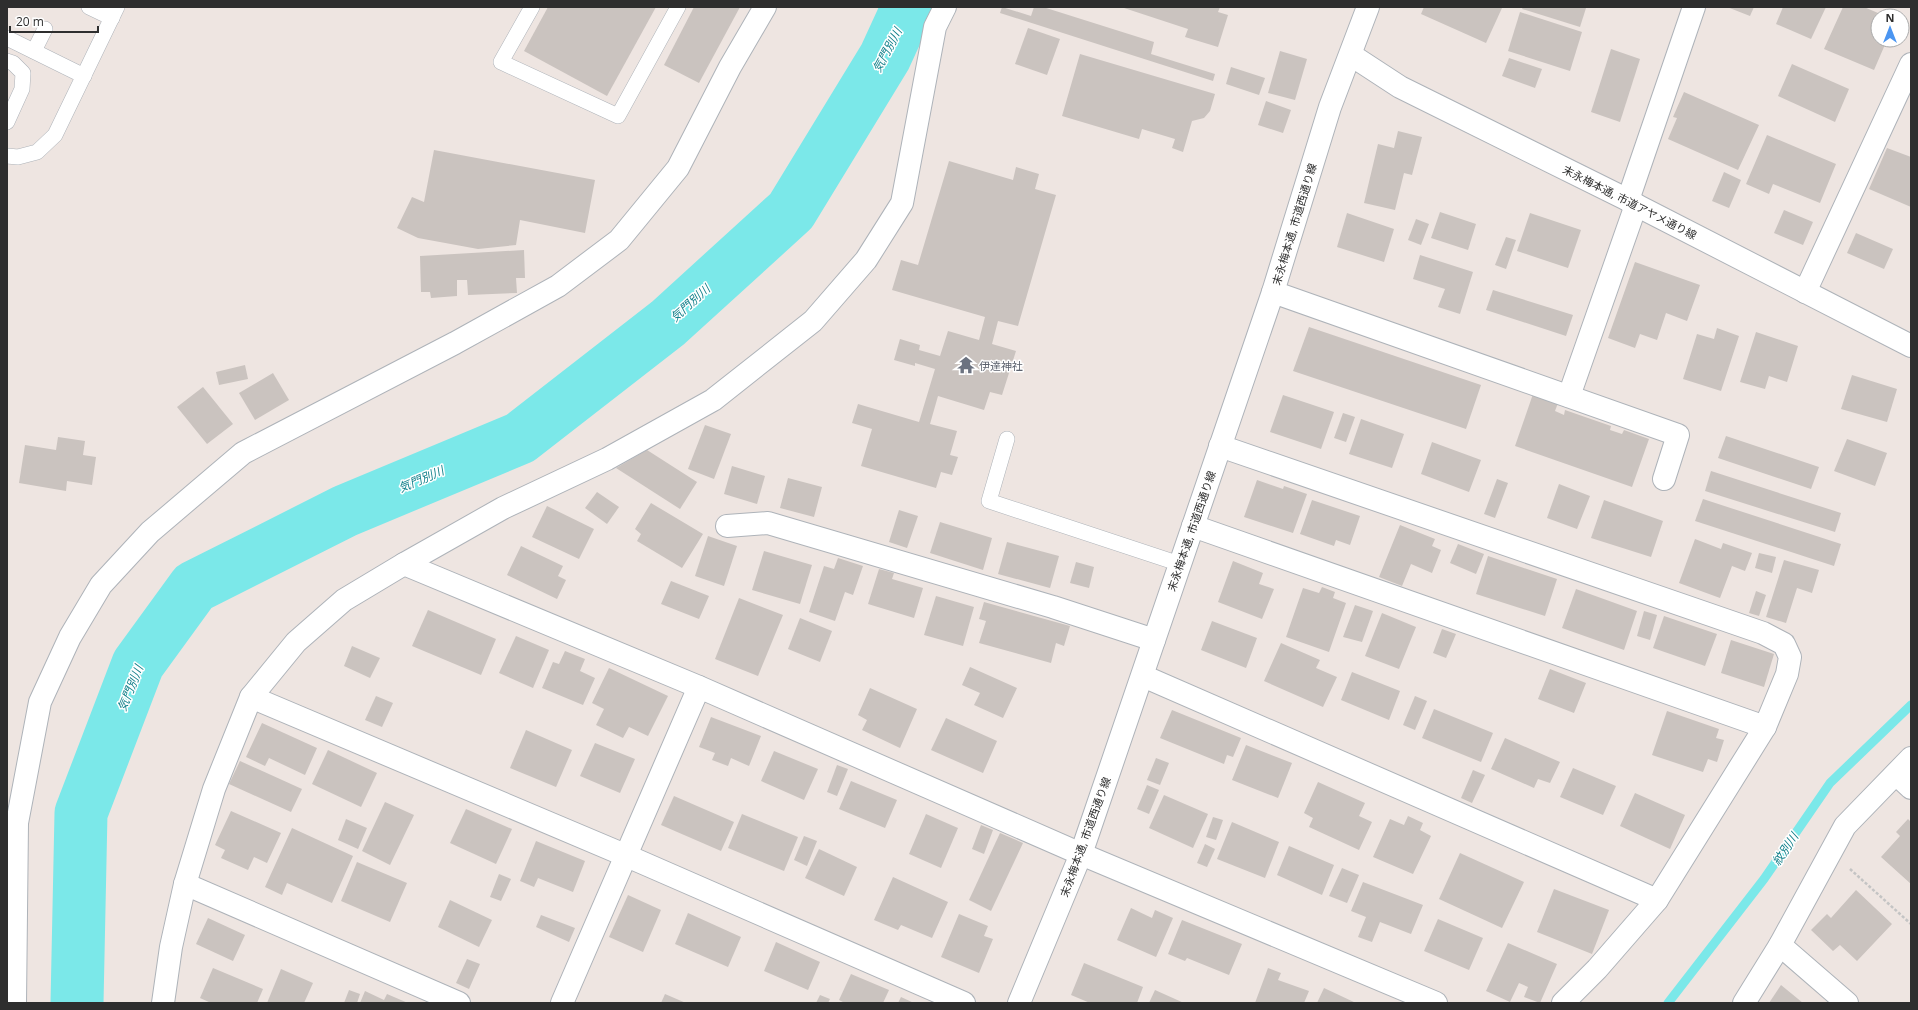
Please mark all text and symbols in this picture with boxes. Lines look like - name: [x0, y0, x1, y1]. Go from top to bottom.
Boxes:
- scale bar: [10, 8, 98, 34]
- north arrow: [1870, 8, 1910, 48]
- text: N: [1886, 10, 1894, 25]
- text: 20 m: [16, 13, 44, 30]
- water label: 気門別川: [868, 23, 907, 75]
- street label: 末永梅本通, 市道西通り線: [1268, 161, 1320, 287]
- street label: 末永梅本通, 市道アヤメ通り線: [1560, 162, 1700, 242]
- water label: 気門別川: [666, 279, 715, 325]
- temple icon: 伊達神社: [956, 355, 976, 375]
- place label: 伊達神社: [979, 358, 1023, 373]
- water label: 気門別川: [396, 461, 448, 496]
- street label: 末永梅本通, 市道西通り線: [1163, 469, 1219, 593]
- water label: 気門別川: [113, 661, 148, 713]
- street label: 末永梅本通, 市道西通り線: [1056, 775, 1114, 899]
- water label: 紋別川: [1768, 828, 1803, 869]

